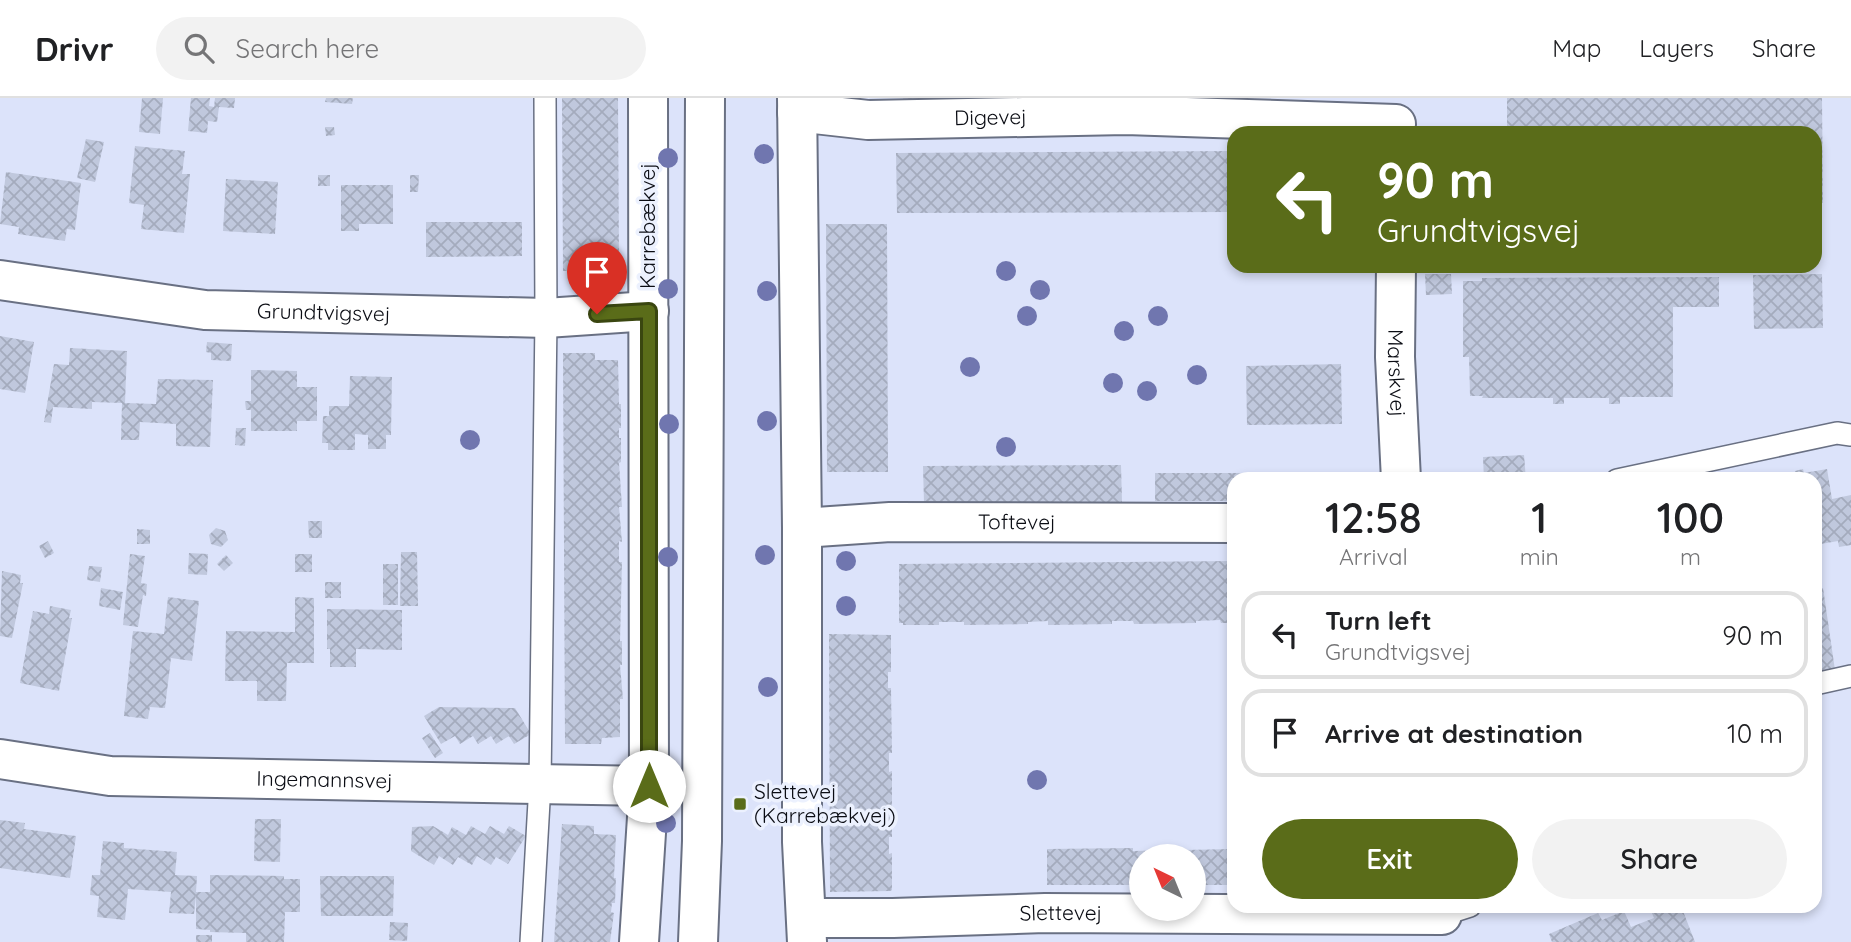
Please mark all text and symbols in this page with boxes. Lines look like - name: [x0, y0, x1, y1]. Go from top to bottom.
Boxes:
- search box: [156, 17, 646, 80]
- text: Drivr: [35, 28, 114, 69]
- icon: search: [180, 29, 218, 67]
- text: Search here: [236, 32, 379, 65]
- text: Map: [1552, 33, 1601, 63]
- text: Layers: [1639, 33, 1714, 63]
- text: Share: [1752, 33, 1816, 63]
- street label: Digevej: [954, 103, 1027, 130]
- text: 90 m: [1377, 149, 1494, 210]
- icon: left: [1262, 154, 1353, 245]
- street label: Karrebækvej: [634, 163, 660, 289]
- text: Grundtvigsvej: [1377, 210, 1580, 250]
- pin: [567, 242, 627, 314]
- icon: arrive: [578, 253, 616, 291]
- street label: Grundtvigsvej: [257, 297, 391, 326]
- street label: Marskvej: [1383, 329, 1412, 417]
- text: 12:58: [1325, 491, 1422, 544]
- text: 1: [1531, 491, 1547, 544]
- text: 100: [1657, 491, 1724, 544]
- street label: Toftevej: [978, 508, 1056, 534]
- text: Arrival: [1339, 542, 1408, 571]
- text: min: [1520, 542, 1559, 571]
- text: m: [1680, 542, 1701, 571]
- text: Turn left: [1325, 604, 1432, 637]
- icon: left: [1266, 616, 1304, 654]
- text: 90 m: [1722, 619, 1783, 652]
- text: Grundtvigsvej: [1325, 637, 1471, 666]
- icon: arrive: [1266, 714, 1304, 752]
- text: Arrive at destination: [1325, 717, 1583, 750]
- text: 10 m: [1727, 717, 1783, 750]
- position arrow: [612, 749, 686, 823]
- street label: Ingemannsvej: [256, 765, 393, 793]
- place label: Slettevej (Karrebækvej): [754, 778, 896, 828]
- marker: Slettevej (Karrebækvej): [732, 796, 748, 812]
- button: Exit: [1262, 819, 1518, 899]
- button: Share: [1532, 819, 1787, 899]
- north arrow: [1129, 844, 1206, 920]
- map controls: [1129, 844, 1206, 921]
- street label: Slettevej: [1019, 899, 1102, 926]

